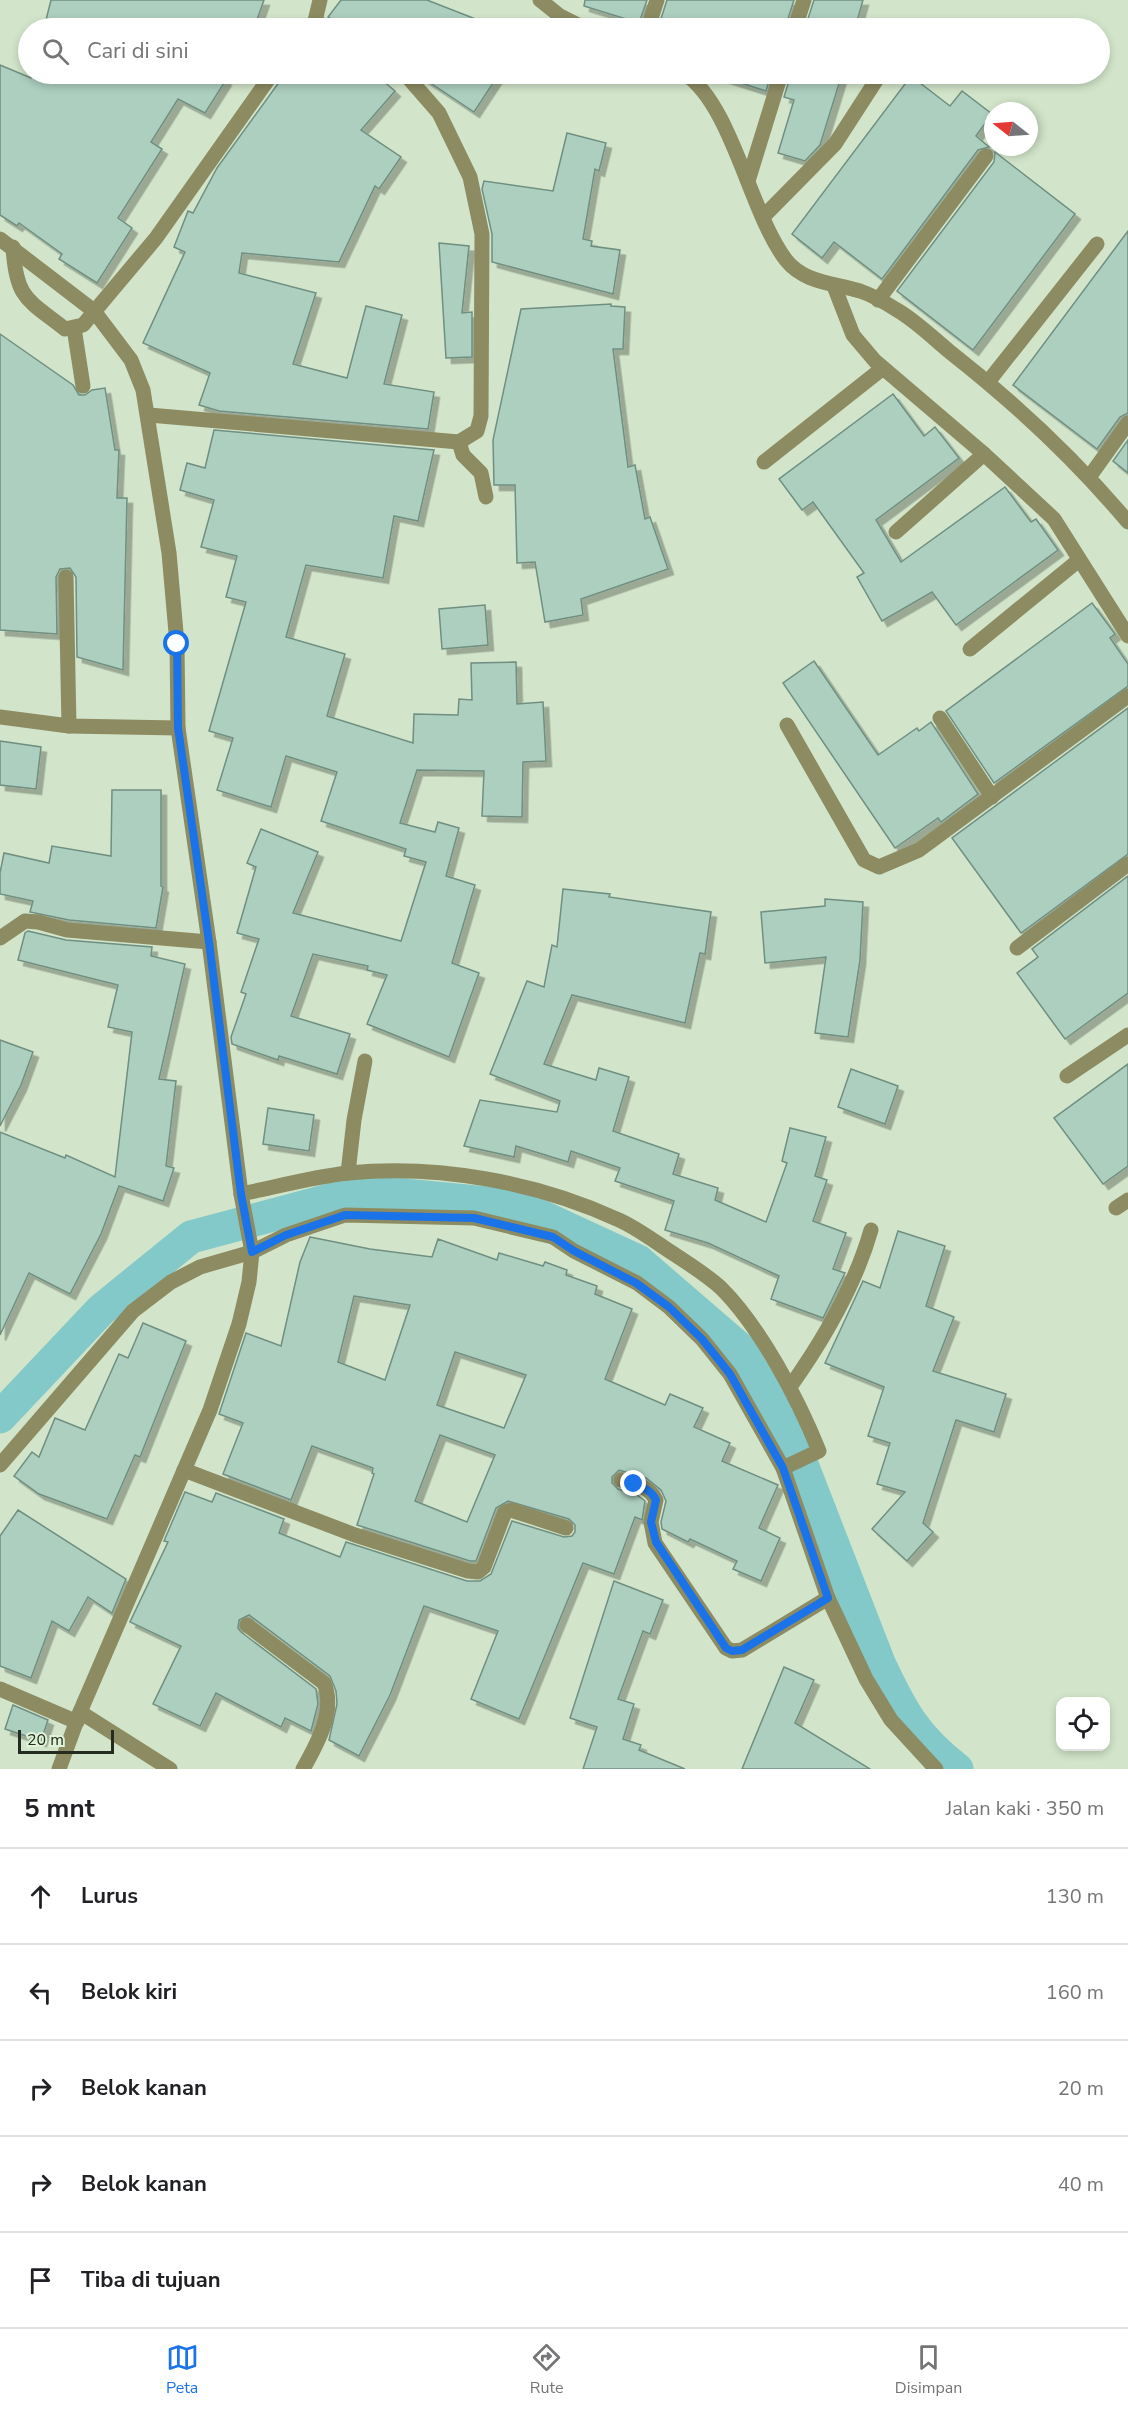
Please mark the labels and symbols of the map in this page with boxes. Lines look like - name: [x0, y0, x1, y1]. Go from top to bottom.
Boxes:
- north arrow: [984, 102, 1038, 156]
- route start: [163, 630, 189, 656]
- route end: [620, 1470, 646, 1496]
- scale bar: [18, 1727, 114, 1754]

